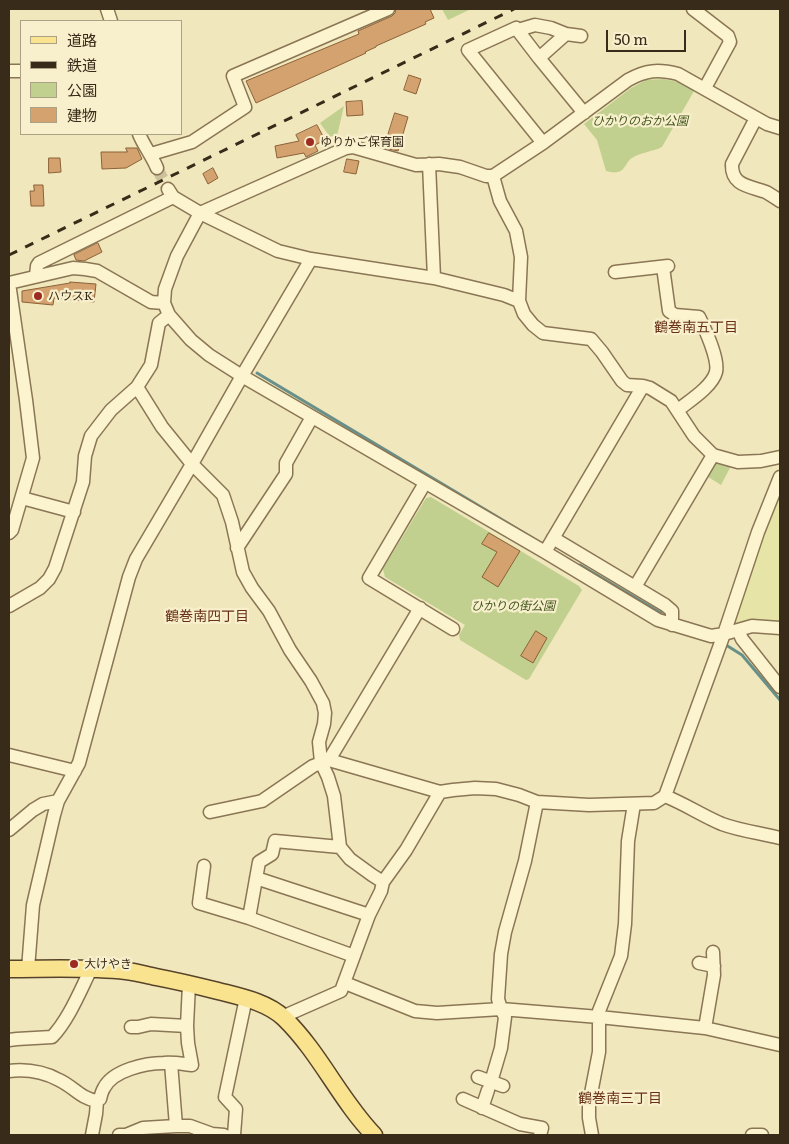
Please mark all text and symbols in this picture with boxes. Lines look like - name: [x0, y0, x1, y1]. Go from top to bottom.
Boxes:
- legend: [20, 20, 182, 135]
- scale bar: [609, 20, 689, 52]
- text: 50 m: [614, 27, 648, 50]
- text: 道路: [67, 28, 97, 51]
- text: 鉄道: [67, 53, 97, 76]
- text: 公園: [67, 78, 97, 101]
- text: 建物: [67, 103, 97, 126]
- park label: ひかりのおか公園: [592, 114, 688, 128]
- place label: ゆりかご保育園: [320, 135, 404, 149]
- marker: ゆりかご保育園: [304, 136, 316, 148]
- place label: ハウスK: [48, 289, 93, 303]
- marker: ハウスK: [32, 290, 44, 302]
- district label: 鶴巻南五丁目: [654, 320, 738, 336]
- park label: ひかりの街公園: [471, 599, 555, 613]
- district label: 鶴巻南四丁目: [165, 609, 249, 625]
- place label: 大けやき: [84, 957, 132, 971]
- marker: 大けやき: [68, 958, 80, 970]
- district label: 鶴巻南三丁目: [578, 1091, 662, 1107]

